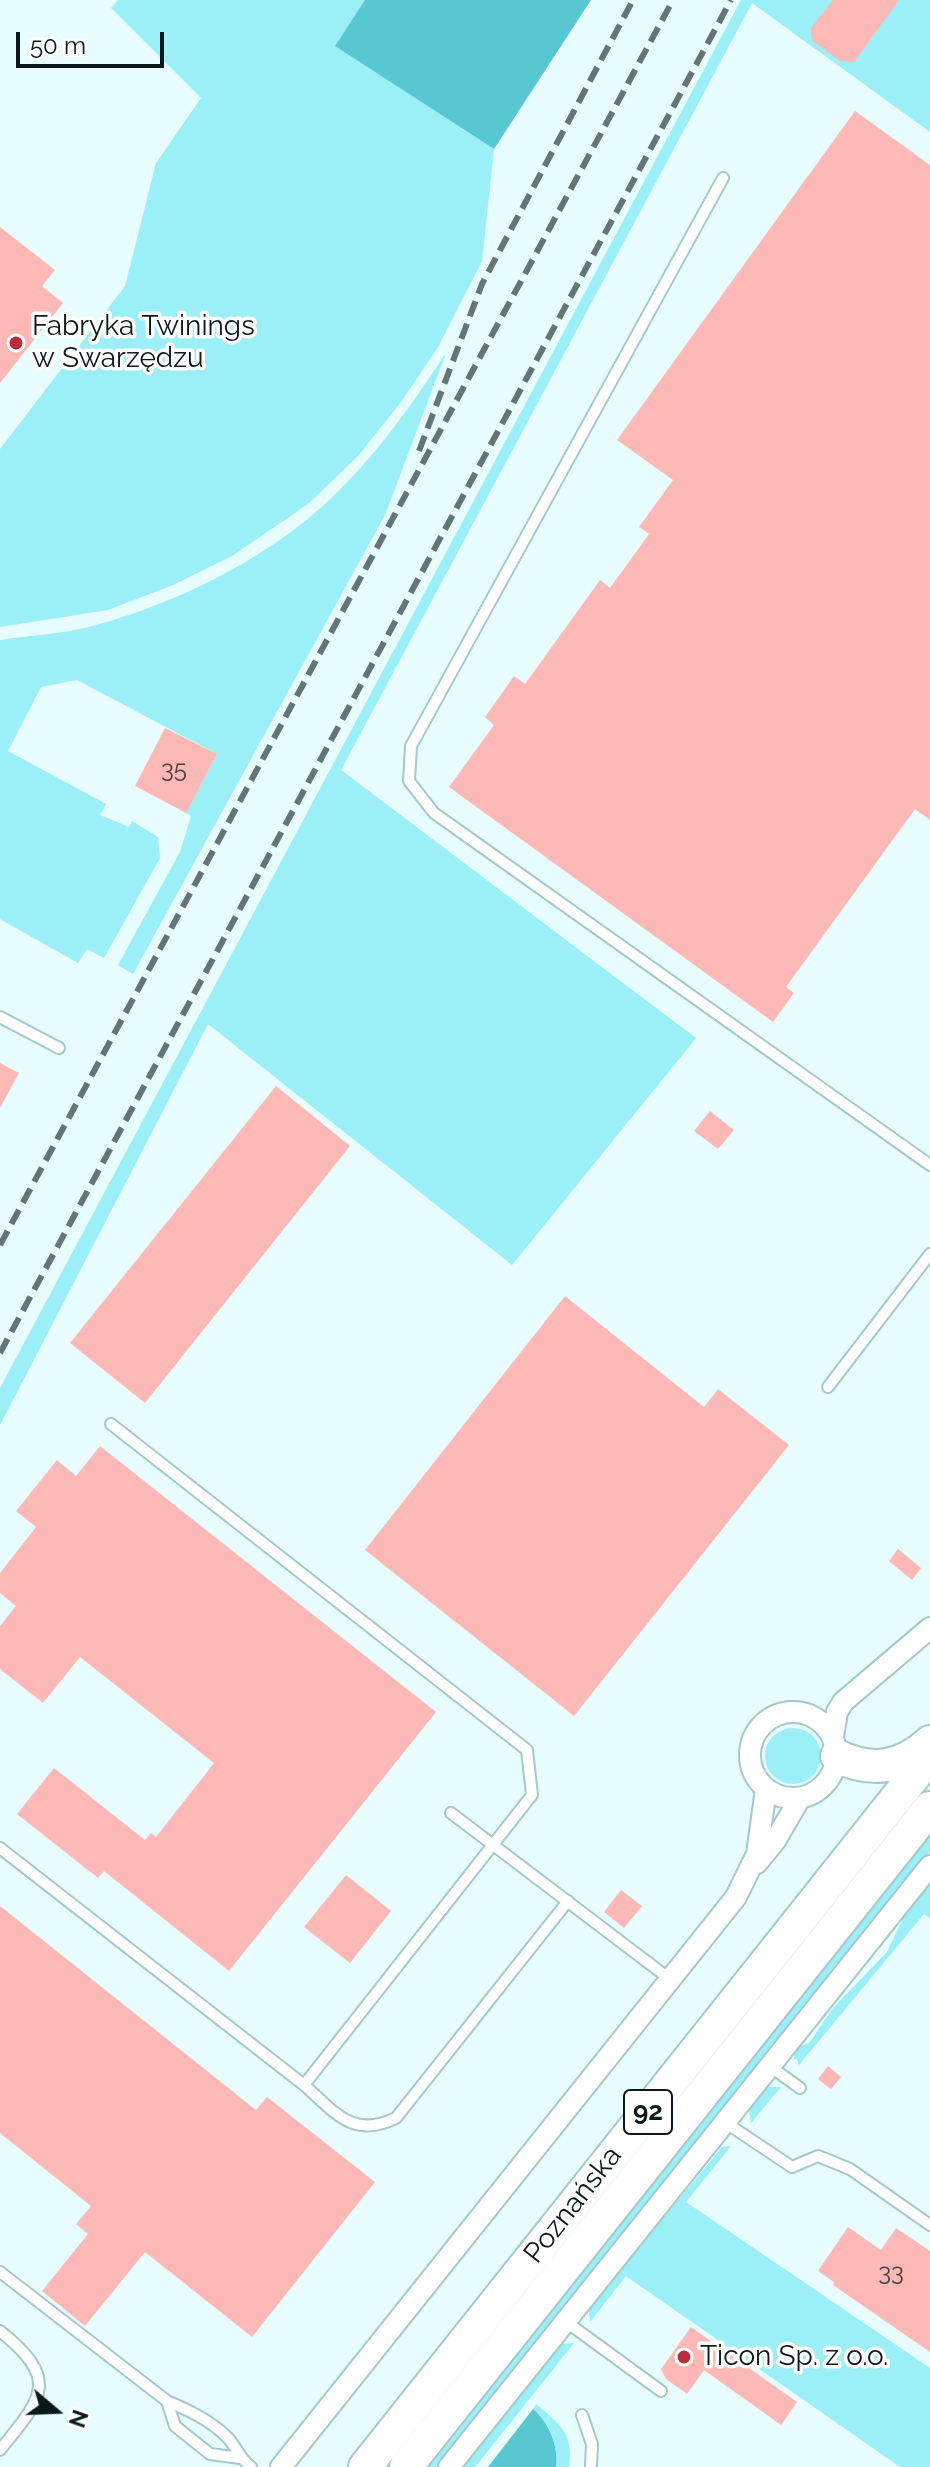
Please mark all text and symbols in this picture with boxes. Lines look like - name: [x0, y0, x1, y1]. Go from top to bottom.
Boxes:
- scale bar: [20, 16, 168, 66]
- text: 50 m: [30, 31, 86, 60]
- place label: Fabryka Twinings w Swarzędzu: [32, 310, 255, 376]
- marker: Fabryka Twinings w Swarzędzu: [7, 334, 25, 352]
- house number: 35: [161, 756, 187, 784]
- road number: 92: [624, 2090, 672, 2134]
- street label: Poznańska: [517, 2140, 629, 2270]
- house number: 33: [878, 2259, 904, 2287]
- place label: Ticon Sp. z o.o.: [700, 2340, 888, 2374]
- marker: Ticon Sp. z o.o.: [675, 2348, 693, 2366]
- north arrow: [16, 2371, 96, 2451]
- text: N: [64, 2407, 94, 2431]

